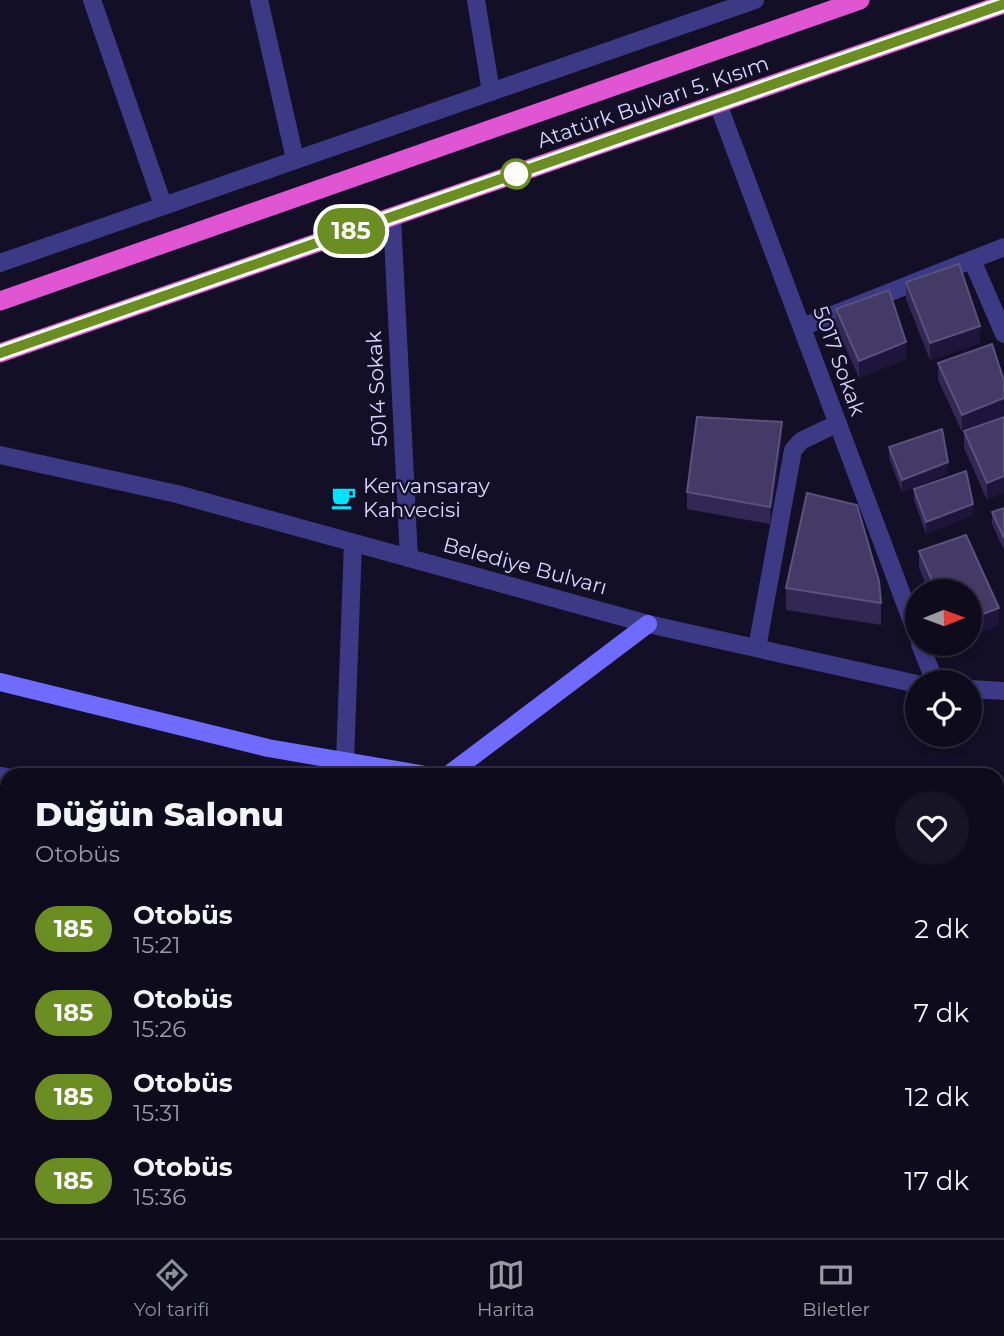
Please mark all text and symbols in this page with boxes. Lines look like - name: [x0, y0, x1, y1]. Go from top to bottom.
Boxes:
- street label: Atatürk Bulvarı 5. Kısım: [534, 50, 772, 153]
- unlabelled marker: [501, 159, 531, 189]
- line badge: 185: [311, 208, 391, 254]
- text: 185: [331, 216, 371, 245]
- street label: 5017 Sokak: [808, 303, 871, 419]
- street label: 5014 Sokak: [361, 330, 392, 448]
- place label: Kervansaray Kahvecisi: [363, 473, 491, 522]
- cafe icon: Kervansaray Kahvecisi: [329, 484, 357, 512]
- street label: Belediye Bulvarı: [440, 532, 610, 599]
- north arrow: [905, 579, 982, 656]
- map controls: [905, 579, 982, 747]
- button: locate: [905, 670, 982, 747]
- button: heart: [895, 791, 969, 865]
- text: Düğün Salonu: [35, 794, 284, 834]
- text: Otobüs: [35, 840, 120, 868]
- text: Otobüs: [133, 899, 233, 931]
- text: 2 dk: [914, 913, 969, 945]
- text: 185: [54, 914, 93, 943]
- text: 15:21: [133, 931, 181, 959]
- text: Otobüs: [133, 983, 233, 1015]
- text: 7 dk: [914, 997, 969, 1029]
- text: 185: [54, 998, 93, 1027]
- text: 15:26: [133, 1015, 186, 1043]
- text: Otobüs: [133, 1067, 233, 1099]
- text: 12 dk: [905, 1081, 969, 1113]
- text: 185: [54, 1082, 93, 1111]
- text: 15:31: [133, 1099, 180, 1127]
- text: Otobüs: [133, 1151, 233, 1183]
- text: 17 dk: [904, 1165, 969, 1197]
- text: 185: [54, 1166, 93, 1195]
- text: 15:36: [133, 1183, 186, 1211]
- tab: Yol tarifi: [134, 1256, 209, 1321]
- tab: Harita: [477, 1256, 535, 1321]
- tab: Biletler: [802, 1256, 870, 1321]

